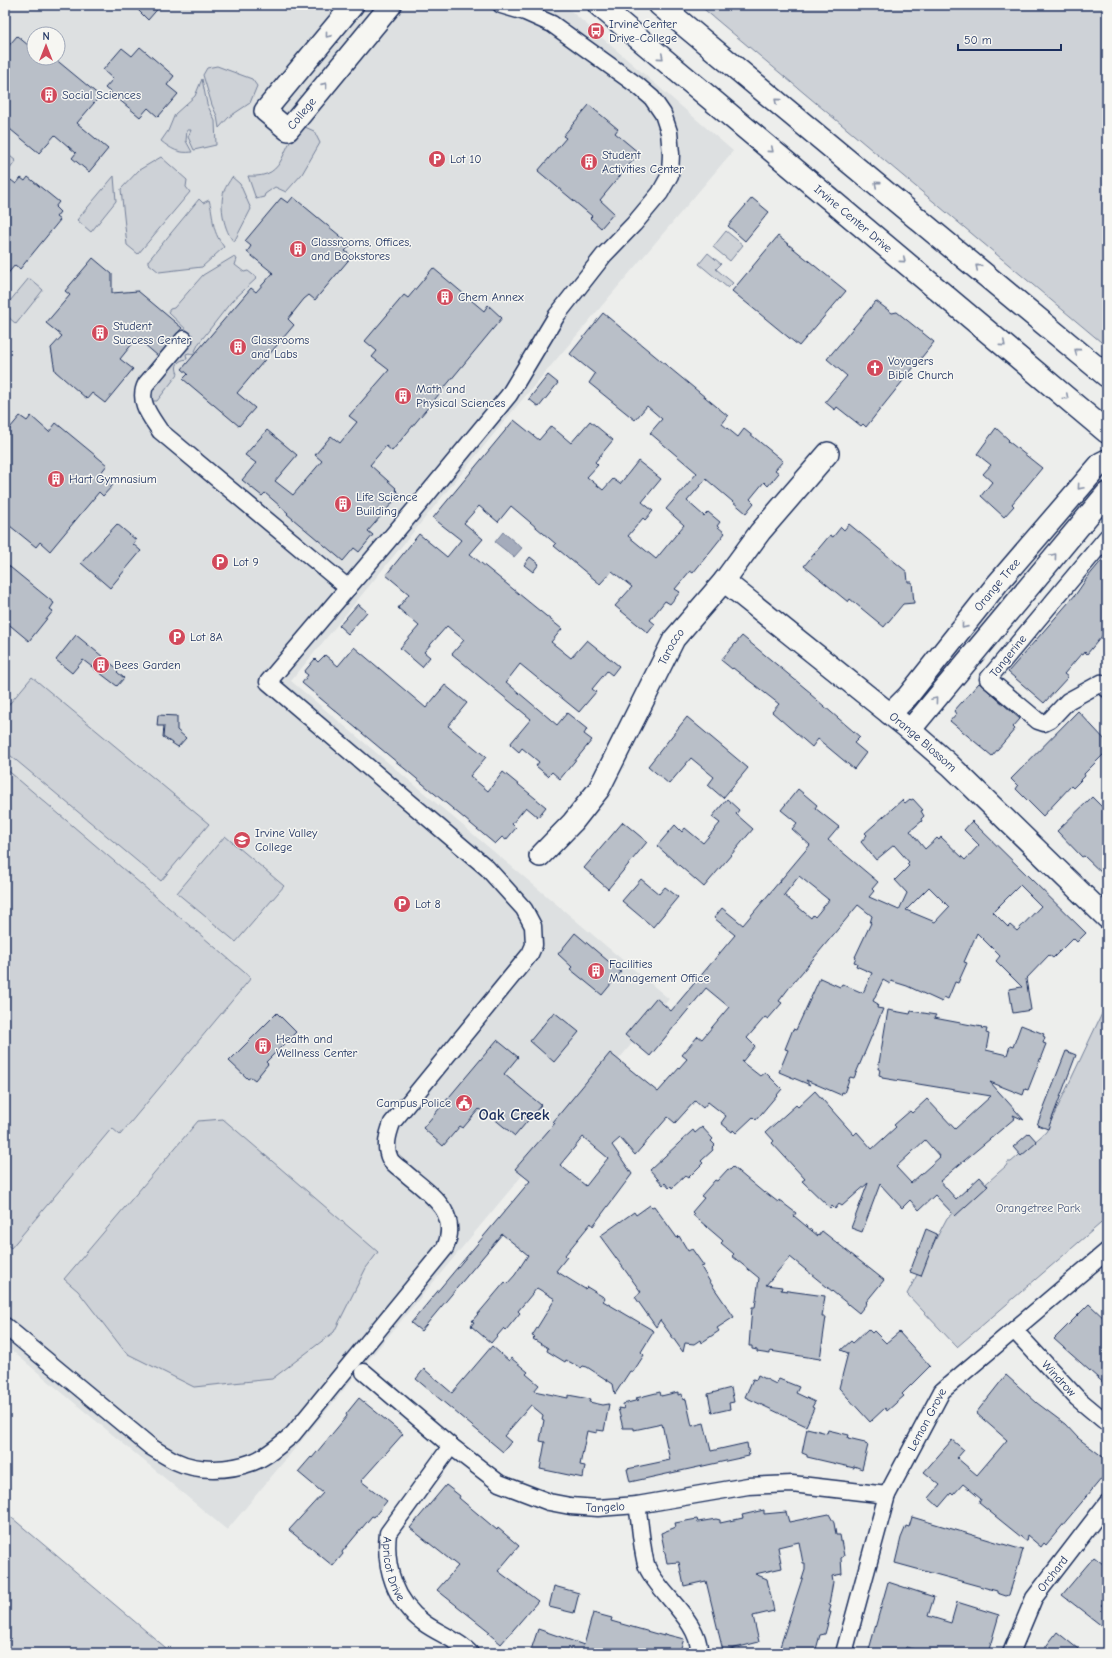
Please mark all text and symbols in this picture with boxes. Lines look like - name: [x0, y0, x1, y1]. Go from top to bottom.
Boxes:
- place label: Irvine Center Drive-College: [609, 17, 677, 45]
- bus stop icon: Irvine Center Drive-College: [586, 21, 606, 41]
- north arrow: [26, 26, 66, 66]
- scale bar: [958, 26, 1061, 52]
- text: N: [42, 30, 50, 43]
- one-way arrow: [326, 31, 333, 38]
- text: 50 m: [964, 33, 992, 47]
- one-way arrow: [656, 53, 664, 60]
- one-way arrow: [321, 82, 328, 90]
- building icon: Social Sciences: [39, 85, 59, 105]
- place label: Social Sciences: [62, 88, 141, 102]
- street label: College: [284, 95, 319, 132]
- one-way arrow: [775, 99, 782, 106]
- one-way arrow: [767, 145, 774, 152]
- place label: Student Activities Center: [602, 148, 684, 176]
- parking icon: Lot 10: [427, 149, 447, 169]
- place label: Lot 10: [450, 152, 482, 166]
- building icon: Student Activities Center: [579, 152, 599, 172]
- street label: Irvine Center Drive: [811, 182, 895, 255]
- one-way arrow: [875, 182, 882, 189]
- place label: Classrooms, Offices, and Bookstores: [311, 235, 411, 263]
- building icon: Classrooms, Offices, and Bookstores: [288, 239, 308, 259]
- one-way arrow: [898, 256, 906, 263]
- one-way arrow: [975, 265, 982, 272]
- building icon: Chem Annex: [435, 287, 455, 307]
- place label: Chem Annex: [458, 290, 524, 304]
- place label: Student Success Center: [113, 319, 191, 347]
- building icon: Student Success Center: [90, 323, 110, 343]
- place label: Classrooms and Labs: [251, 333, 309, 361]
- building icon: Classrooms and Labs: [228, 337, 248, 357]
- one-way arrow: [998, 340, 1005, 347]
- one-way arrow: [1074, 348, 1082, 355]
- place label: Voyagers Bible Church: [888, 354, 954, 382]
- church icon: Voyagers Bible Church: [865, 358, 885, 378]
- place label: Math and Physical Sciences: [416, 382, 505, 410]
- building icon: Math and Physical Sciences: [393, 386, 413, 406]
- one-way arrow: [1061, 393, 1069, 400]
- building icon: Hart Gymnasium: [46, 469, 66, 489]
- place label: Hart Gymnasium: [69, 472, 157, 486]
- one-way arrow: [1077, 483, 1084, 490]
- place label: Life Science Building: [356, 490, 417, 518]
- building icon: Life Science Building: [333, 494, 353, 514]
- parking icon: Lot 9: [210, 552, 230, 572]
- one-way arrow: [1049, 554, 1056, 561]
- place label: Lot 9: [233, 555, 259, 569]
- street label: Orange Tree: [971, 555, 1023, 614]
- one-way arrow: [961, 621, 968, 628]
- street label: Tarocco: [655, 625, 687, 667]
- parking icon: Lot 8A: [167, 627, 187, 647]
- place label: Lot 8A: [190, 630, 223, 644]
- street label: Tangerine: [987, 632, 1029, 680]
- building icon: Bees Garden: [91, 655, 111, 675]
- place label: Bees Garden: [114, 658, 181, 672]
- one-way arrow: [931, 697, 938, 705]
- street label: Orange Blossom: [887, 709, 960, 775]
- place label: Irvine Valley College: [255, 826, 318, 854]
- school or university icon: Irvine Valley College: [232, 830, 252, 850]
- parking icon: Lot 8: [392, 894, 412, 914]
- place label: Lot 8: [415, 897, 441, 911]
- place label: Facilities Management Office: [609, 957, 709, 985]
- building icon: Facilities Management Office: [586, 961, 606, 981]
- place label: Health and Wellness Center: [276, 1032, 358, 1060]
- building icon: Health and Wellness Center: [253, 1036, 273, 1056]
- public building icon: Campus Police: [454, 1093, 474, 1113]
- place label: Campus Police: [376, 1096, 451, 1110]
- district label: Oak Creek: [479, 1106, 550, 1124]
- park label: Orangetree Park: [996, 1201, 1080, 1215]
- street label: Windrow: [1039, 1357, 1080, 1400]
- street label: Lemon Grove: [905, 1386, 949, 1453]
- street label: Tangelo: [585, 1499, 625, 1515]
- street label: Apricot Drive: [380, 1536, 408, 1603]
- street label: Orchard: [1034, 1553, 1071, 1595]

